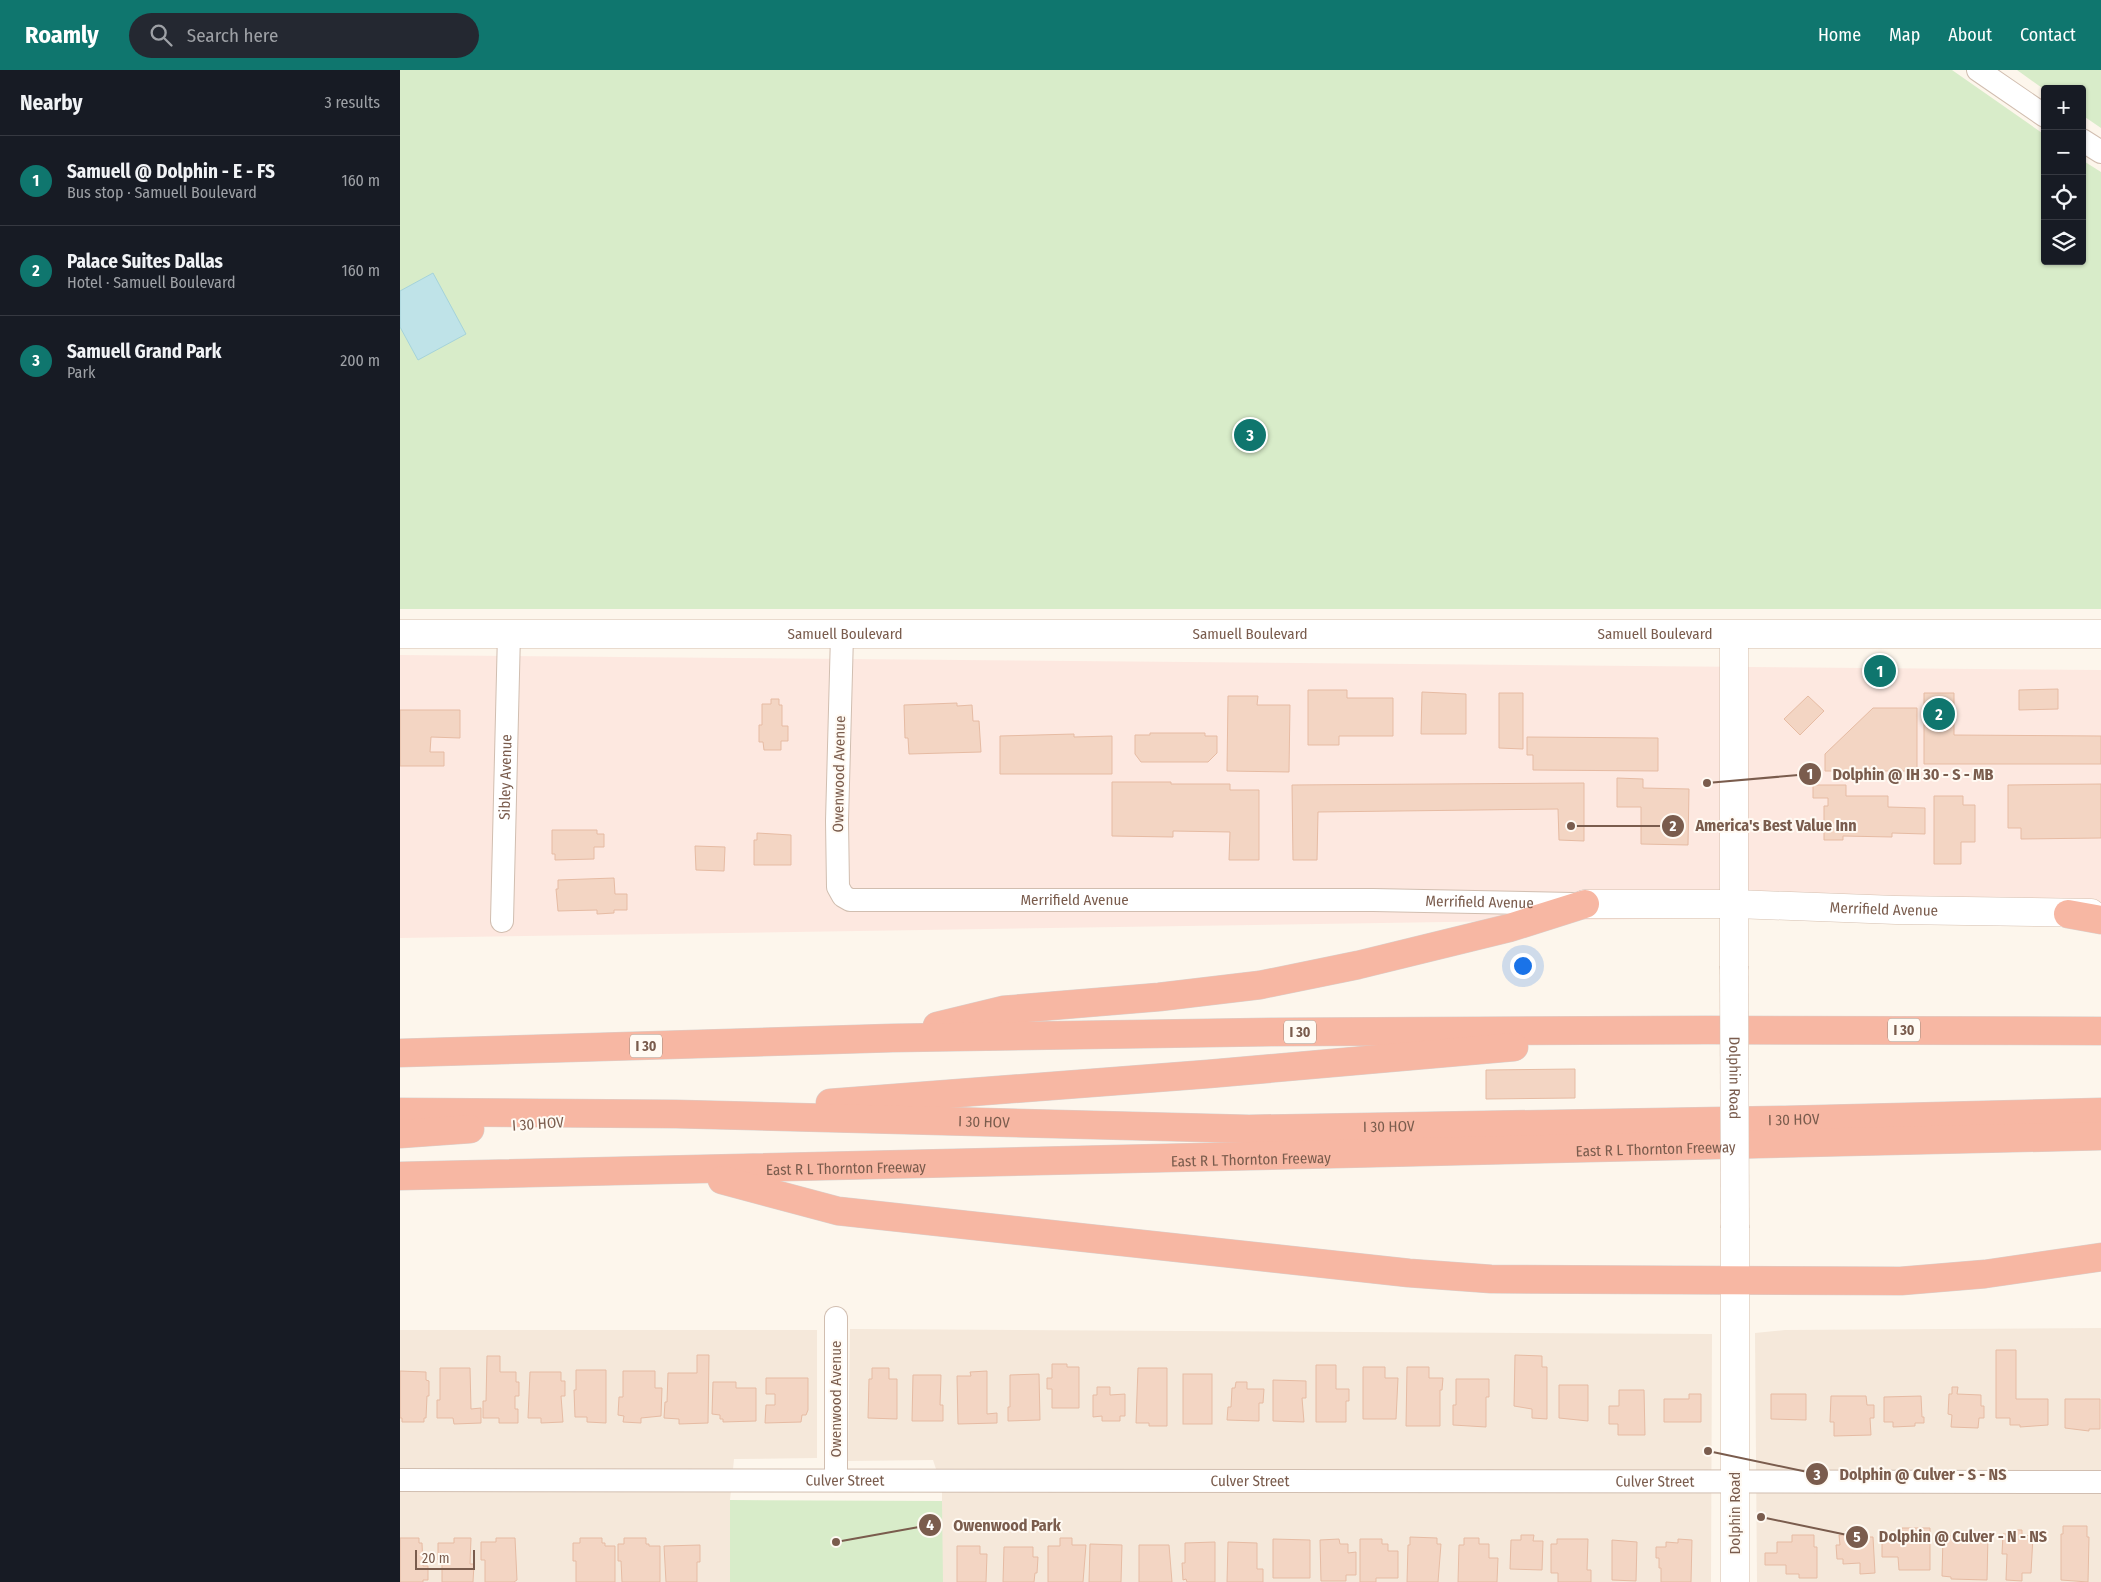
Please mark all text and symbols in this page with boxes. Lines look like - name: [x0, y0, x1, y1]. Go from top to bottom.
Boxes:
- search box: [129, 13, 479, 58]
- text: Roamly: [25, 21, 99, 49]
- icon: search: [147, 21, 175, 49]
- text: Search here: [187, 24, 278, 47]
- text: Home: [1818, 24, 1861, 46]
- text: Map: [1889, 24, 1920, 46]
- text: About: [1948, 24, 1992, 46]
- text: Contact: [2020, 24, 2076, 46]
- map controls: [2041, 85, 2086, 265]
- button: +: [2041, 85, 2086, 130]
- text: Nearby: [20, 90, 82, 116]
- text: 3 results: [324, 93, 380, 112]
- button: −: [2041, 130, 2086, 175]
- text: Samuell @ Dolphin - E - FS: [67, 160, 275, 183]
- text: 1: [33, 171, 39, 190]
- text: 160 m: [341, 171, 380, 190]
- button: locate: [2041, 175, 2086, 220]
- text: Bus stop · Samuell Boulevard: [67, 183, 257, 202]
- button: layers: [2041, 220, 2086, 265]
- text: Palace Suites Dallas: [67, 250, 223, 273]
- text: 2: [32, 261, 40, 280]
- text: 160 m: [341, 261, 380, 280]
- text: Hotel · Samuell Boulevard: [67, 273, 236, 292]
- text: Samuell Grand Park: [67, 340, 221, 363]
- text: 3: [32, 351, 40, 370]
- text: 200 m: [340, 351, 380, 370]
- text: Park: [67, 363, 95, 382]
- pin: 3: [1234, 416, 1266, 454]
- street label: Samuell Boulevard: [787, 625, 903, 643]
- street label: Samuell Boulevard: [1192, 625, 1308, 643]
- street label: Samuell Boulevard: [1597, 625, 1713, 643]
- pin: 1: [1864, 652, 1896, 690]
- pin: 2: [1923, 695, 1955, 733]
- street label: Owenwood Avenue: [829, 715, 849, 833]
- street label: Sibley Avenue: [495, 734, 516, 820]
- callout: Dolphin @ IH 30 - S - MB: [1798, 759, 2004, 790]
- text: 1: [1807, 765, 1813, 783]
- text: Dolphin @ IH 30 - S - MB: [1832, 765, 1994, 784]
- callout: America's Best Value Inn: [1661, 810, 1867, 841]
- text: America's Best Value Inn: [1694, 816, 1857, 835]
- text: 2: [1669, 817, 1677, 835]
- street label: Merrifield Avenue: [1020, 891, 1129, 909]
- street label: Merrifield Avenue: [1425, 892, 1534, 912]
- street label: Merrifield Avenue: [1829, 899, 1938, 920]
- your location: [1510, 953, 1536, 979]
- road number: I 30: [1888, 1018, 1920, 1042]
- road number: I 30: [1284, 1020, 1316, 1044]
- road number: I 30: [630, 1034, 662, 1058]
- street label: Dolphin Road: [1725, 1037, 1744, 1119]
- street label: I 30 HOV: [1768, 1110, 1820, 1129]
- street label: I 30 HOV: [958, 1112, 1010, 1132]
- street label: I 30 HOV: [512, 1113, 565, 1135]
- street label: I 30 HOV: [1363, 1117, 1415, 1136]
- street label: East R L Thornton Freeway: [1575, 1138, 1736, 1160]
- street label: East R L Thornton Freeway: [1171, 1149, 1331, 1171]
- street label: East R L Thornton Freeway: [766, 1158, 926, 1179]
- street label: Owenwood Avenue: [827, 1341, 845, 1457]
- callout: Dolphin @ Culver - S - NS: [1805, 1459, 2017, 1490]
- text: Dolphin @ Culver - S - NS: [1840, 1465, 2006, 1484]
- text: 3: [1812, 1466, 1821, 1484]
- street label: Culver Street: [806, 1471, 885, 1490]
- street label: Culver Street: [1211, 1472, 1290, 1490]
- street label: Culver Street: [1616, 1472, 1695, 1491]
- street label: Dolphin Road: [1726, 1472, 1744, 1554]
- callout: Owenwood Park: [918, 1509, 1070, 1540]
- text: 4: [926, 1516, 934, 1534]
- text: Owenwood Park: [953, 1516, 1062, 1535]
- callout: Dolphin @ Culver - N - NS: [1844, 1521, 2058, 1552]
- text: Dolphin @ Culver - N - NS: [1879, 1527, 2047, 1546]
- text: 5: [1853, 1528, 1861, 1546]
- scale bar: [415, 1547, 475, 1570]
- text: 20 m: [422, 1550, 450, 1567]

